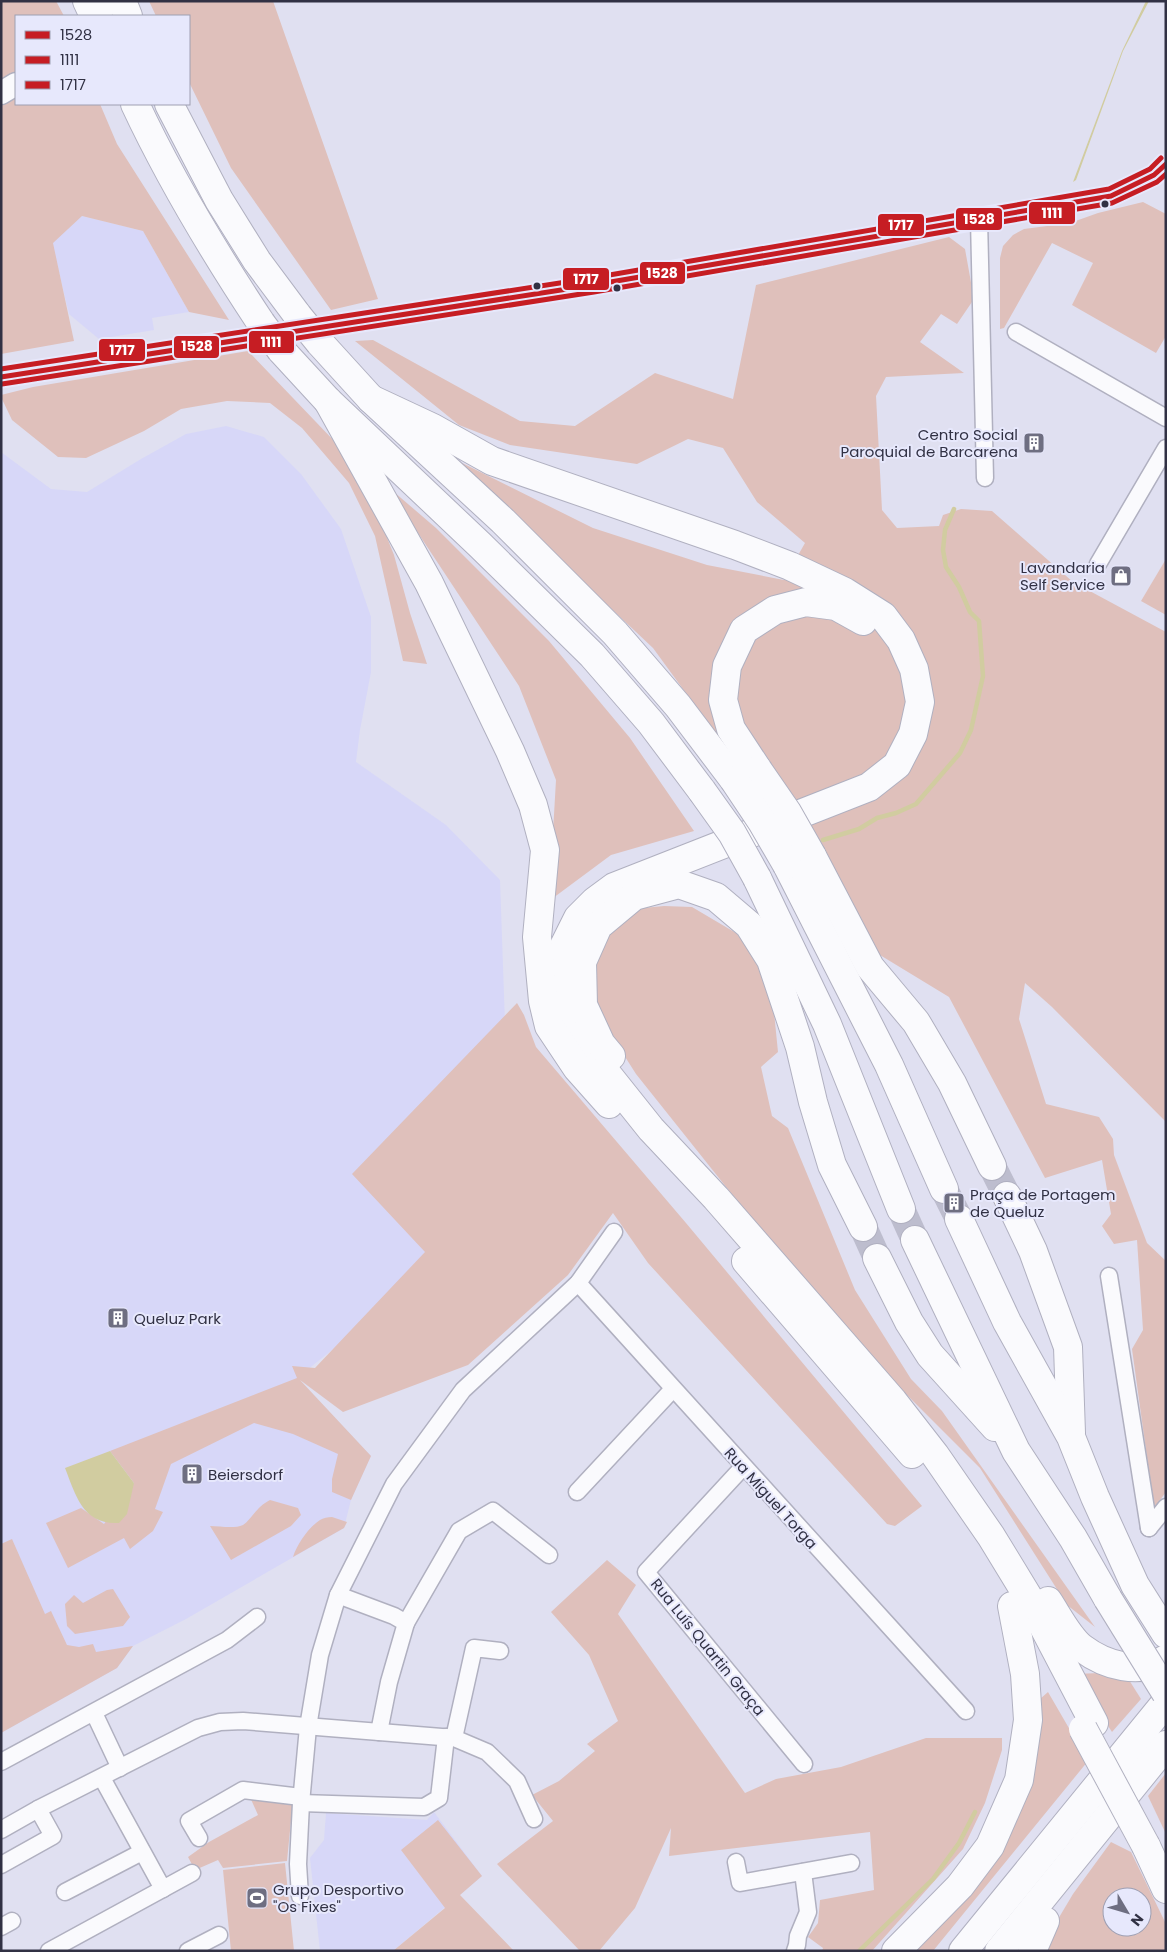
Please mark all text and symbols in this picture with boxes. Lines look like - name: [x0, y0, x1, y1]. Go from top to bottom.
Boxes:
- legend: [15, 15, 190, 105]
- text: 1528: [60, 24, 92, 45]
- text: 1111: [60, 49, 79, 70]
- text: 1717: [60, 74, 86, 95]
- unlabelled marker: [1100, 199, 1110, 209]
- line badge: 1111: [1028, 201, 1076, 225]
- text: 1111: [1041, 203, 1063, 223]
- line badge: 1528: [955, 207, 1003, 231]
- text: 1528: [963, 209, 995, 229]
- line badge: 1717: [877, 213, 925, 237]
- text: 1717: [888, 215, 914, 235]
- line badge: 1528: [639, 261, 686, 285]
- text: 1528: [646, 263, 678, 283]
- line badge: 1717: [562, 267, 610, 291]
- text: 1717: [573, 269, 599, 289]
- unlabelled marker: [532, 281, 542, 291]
- unlabelled marker: [612, 283, 622, 293]
- line badge: 1111: [248, 330, 295, 354]
- text: 1111: [260, 332, 282, 352]
- line badge: 1528: [173, 335, 220, 359]
- text: 1528: [181, 336, 213, 356]
- line badge: 1717: [98, 338, 146, 362]
- text: 1717: [109, 340, 135, 360]
- place label: Centro Social Paroquial de Barcarena: [840, 424, 1018, 462]
- building icon: Centro Social Paroquial de Barcarena: [1022, 431, 1046, 455]
- place label: Lavandaria Self Service: [1020, 557, 1105, 595]
- shop icon: Lavandaria Self Service: [1109, 564, 1133, 588]
- place label: Praça de Portagem de Queluz: [970, 1184, 1116, 1222]
- building icon: Praça de Portagem de Queluz: [942, 1191, 966, 1215]
- building icon: Queluz Park: [106, 1306, 130, 1330]
- place label: Queluz Park: [134, 1308, 221, 1329]
- street label: Rua Miguel Torga: [720, 1443, 822, 1553]
- building icon: Beiersdorf: [180, 1462, 204, 1486]
- place label: Beiersdorf: [208, 1464, 283, 1485]
- street label: Rua Luís Quartin Graça: [646, 1574, 770, 1720]
- place label: Grupo Desportivo "Os Fixes": [273, 1879, 404, 1917]
- sports icon: Grupo Desportivo "Os Fixes": [245, 1886, 269, 1910]
- north arrow: [1102, 1887, 1152, 1937]
- text: N: [1126, 1910, 1148, 1930]

